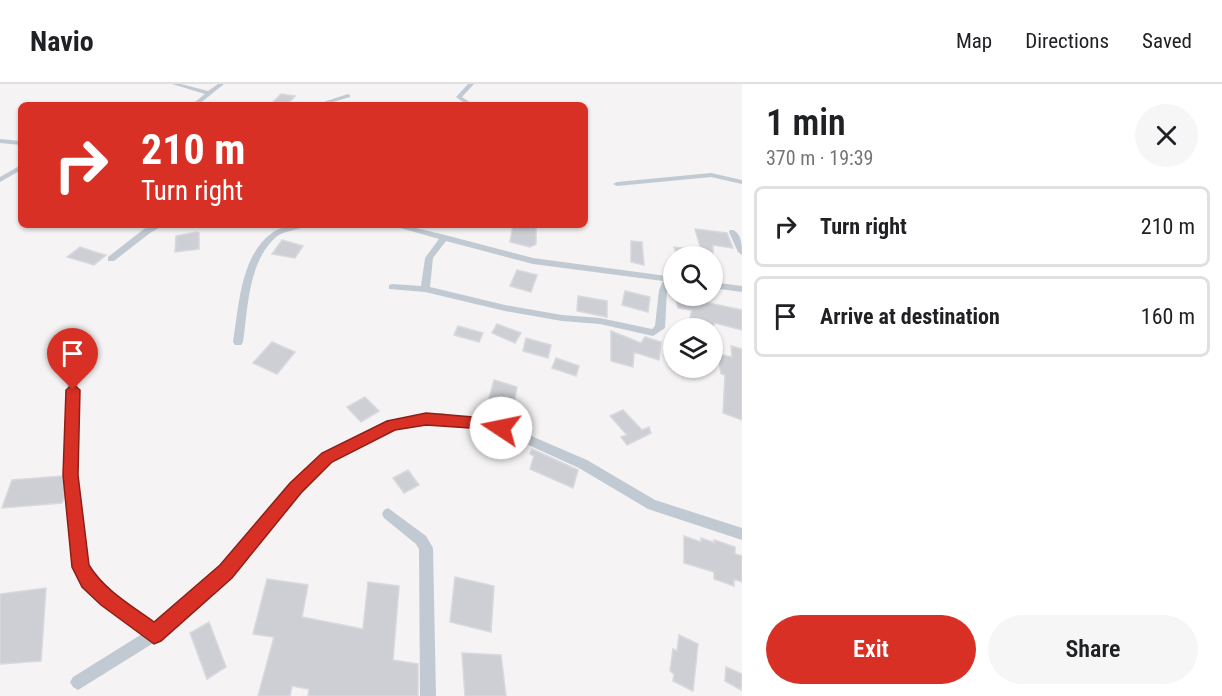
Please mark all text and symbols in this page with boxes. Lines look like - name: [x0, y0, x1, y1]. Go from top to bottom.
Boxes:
- text: Navio: [30, 25, 94, 58]
- text: Map: [956, 29, 992, 53]
- text: Directions: [1025, 29, 1109, 53]
- text: Saved: [1142, 29, 1192, 53]
- text: 1 min: [766, 102, 846, 144]
- button: close: [1135, 104, 1198, 167]
- text: 210 m: [141, 125, 246, 174]
- icon: right: [42, 126, 120, 204]
- text: 370 m · 19:39: [766, 146, 873, 170]
- text: Turn right: [141, 175, 243, 207]
- icon: right: [769, 210, 802, 243]
- text: Turn right: [820, 214, 907, 239]
- text: 210 m: [1141, 214, 1195, 239]
- map controls: [663, 246, 723, 378]
- button: search: [663, 246, 723, 306]
- icon: arrive: [769, 300, 802, 333]
- text: Arrive at destination: [820, 304, 1000, 329]
- text: 160 m: [1141, 304, 1195, 329]
- button: layers: [663, 318, 723, 378]
- pin: [47, 328, 98, 390]
- icon: arrive: [56, 337, 89, 370]
- position arrow: [469, 396, 533, 460]
- button: Exit: [766, 615, 976, 684]
- button: Share: [988, 615, 1198, 684]

